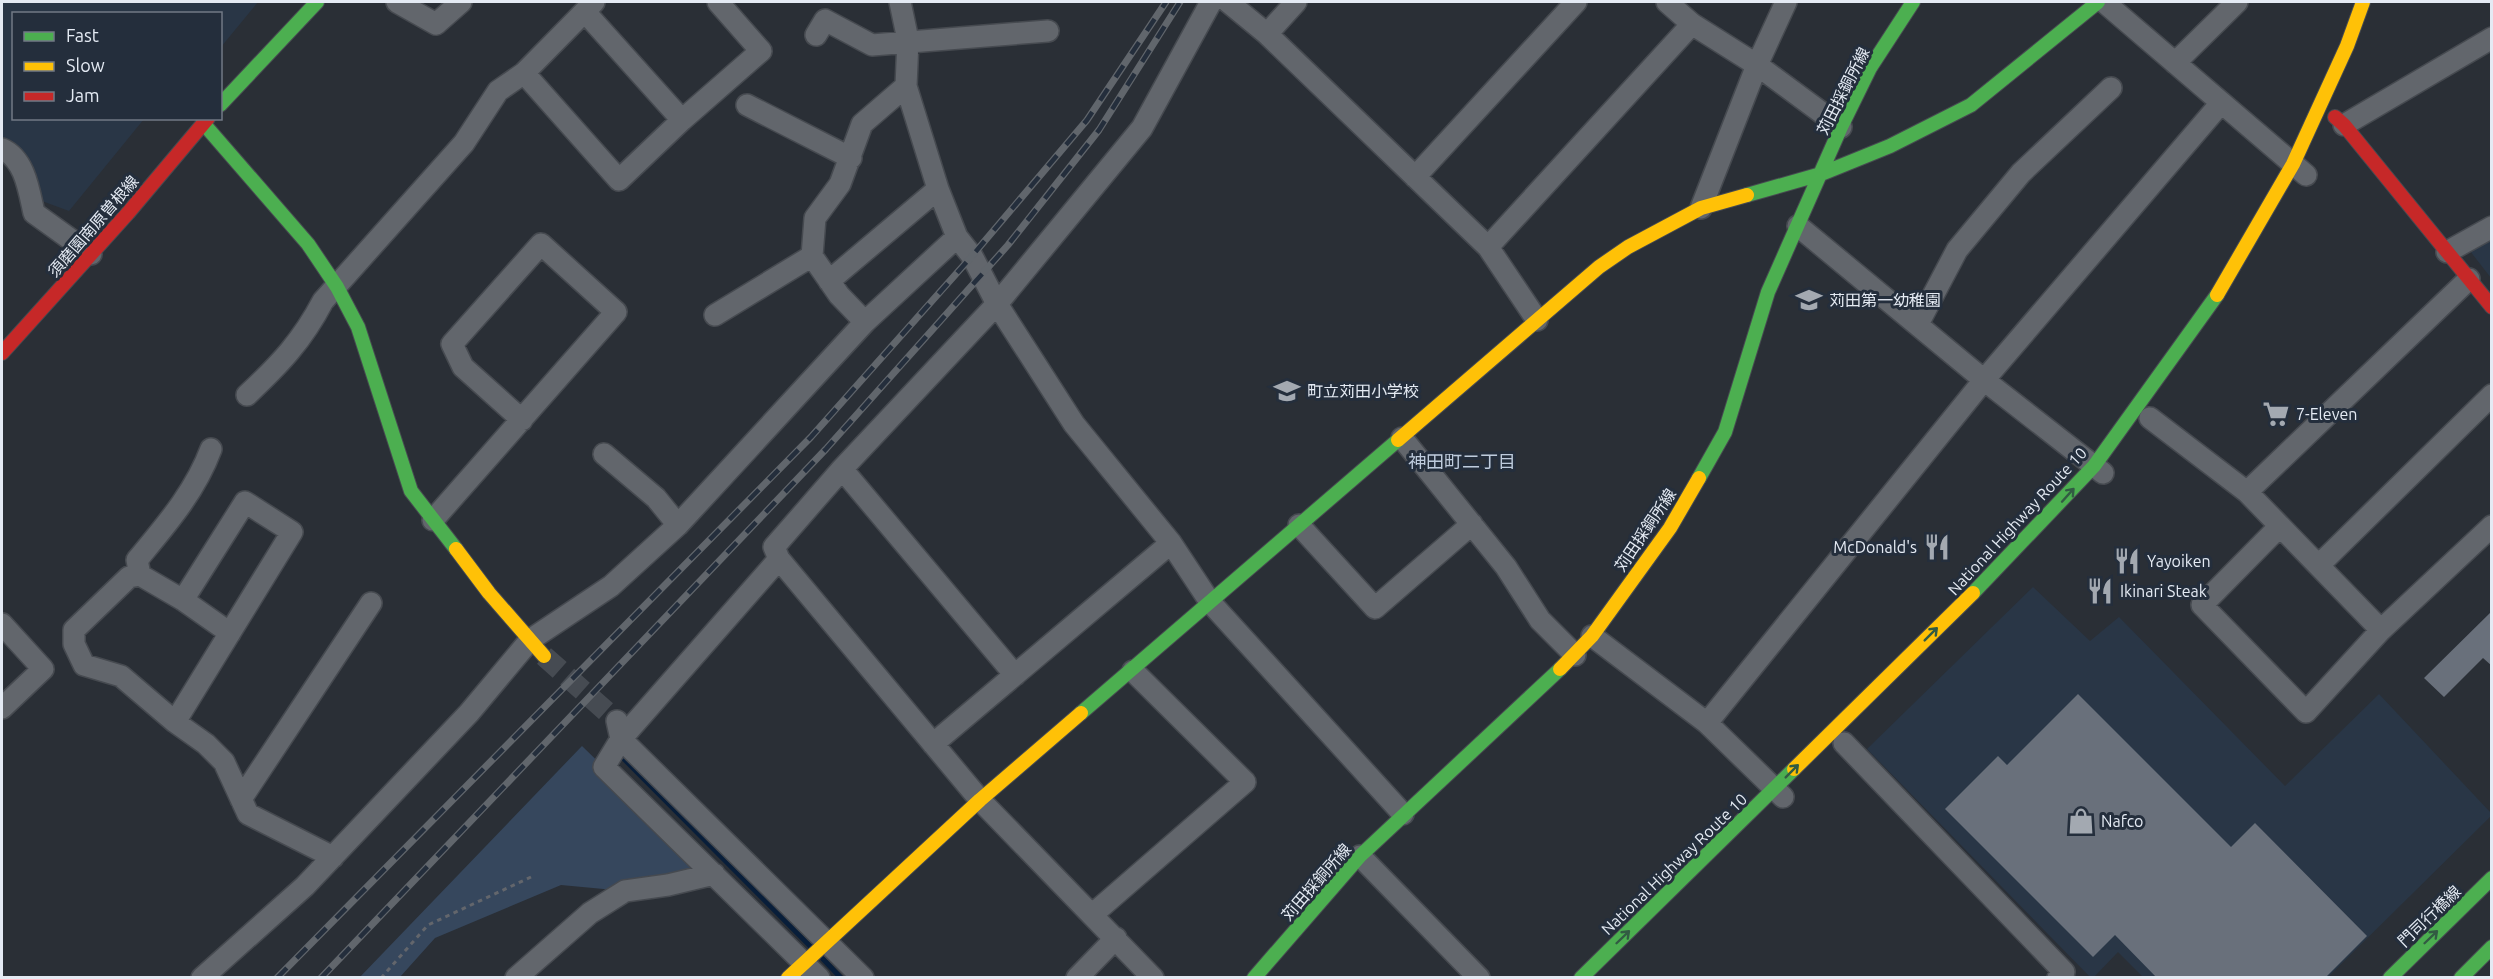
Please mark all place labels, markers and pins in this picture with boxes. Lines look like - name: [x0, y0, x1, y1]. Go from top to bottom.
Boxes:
- school or university icon: 苅田第一幼稚園: [1794, 285, 1824, 315]
- place label: 苅田第一幼稚園: [1829, 291, 1941, 309]
- school or university icon: 町立苅田小学校: [1272, 376, 1302, 406]
- place label: 町立苅田小学校: [1307, 382, 1419, 400]
- supermarket icon: 7-Eleven: [2261, 399, 2291, 429]
- place label: 7-Eleven: [2296, 405, 2357, 423]
- restaurant icon: McDonald's: [1922, 532, 1952, 562]
- place label: McDonald's: [1833, 538, 1917, 556]
- restaurant icon: Yayoiken: [2112, 546, 2142, 576]
- place label: Yayoiken: [2147, 552, 2211, 570]
- restaurant icon: Ikinari Steak: [2085, 576, 2115, 606]
- place label: Ikinari Steak: [2120, 582, 2207, 600]
- shop icon: Nafco: [2066, 806, 2096, 836]
- place label: Nafco: [2101, 812, 2143, 830]

